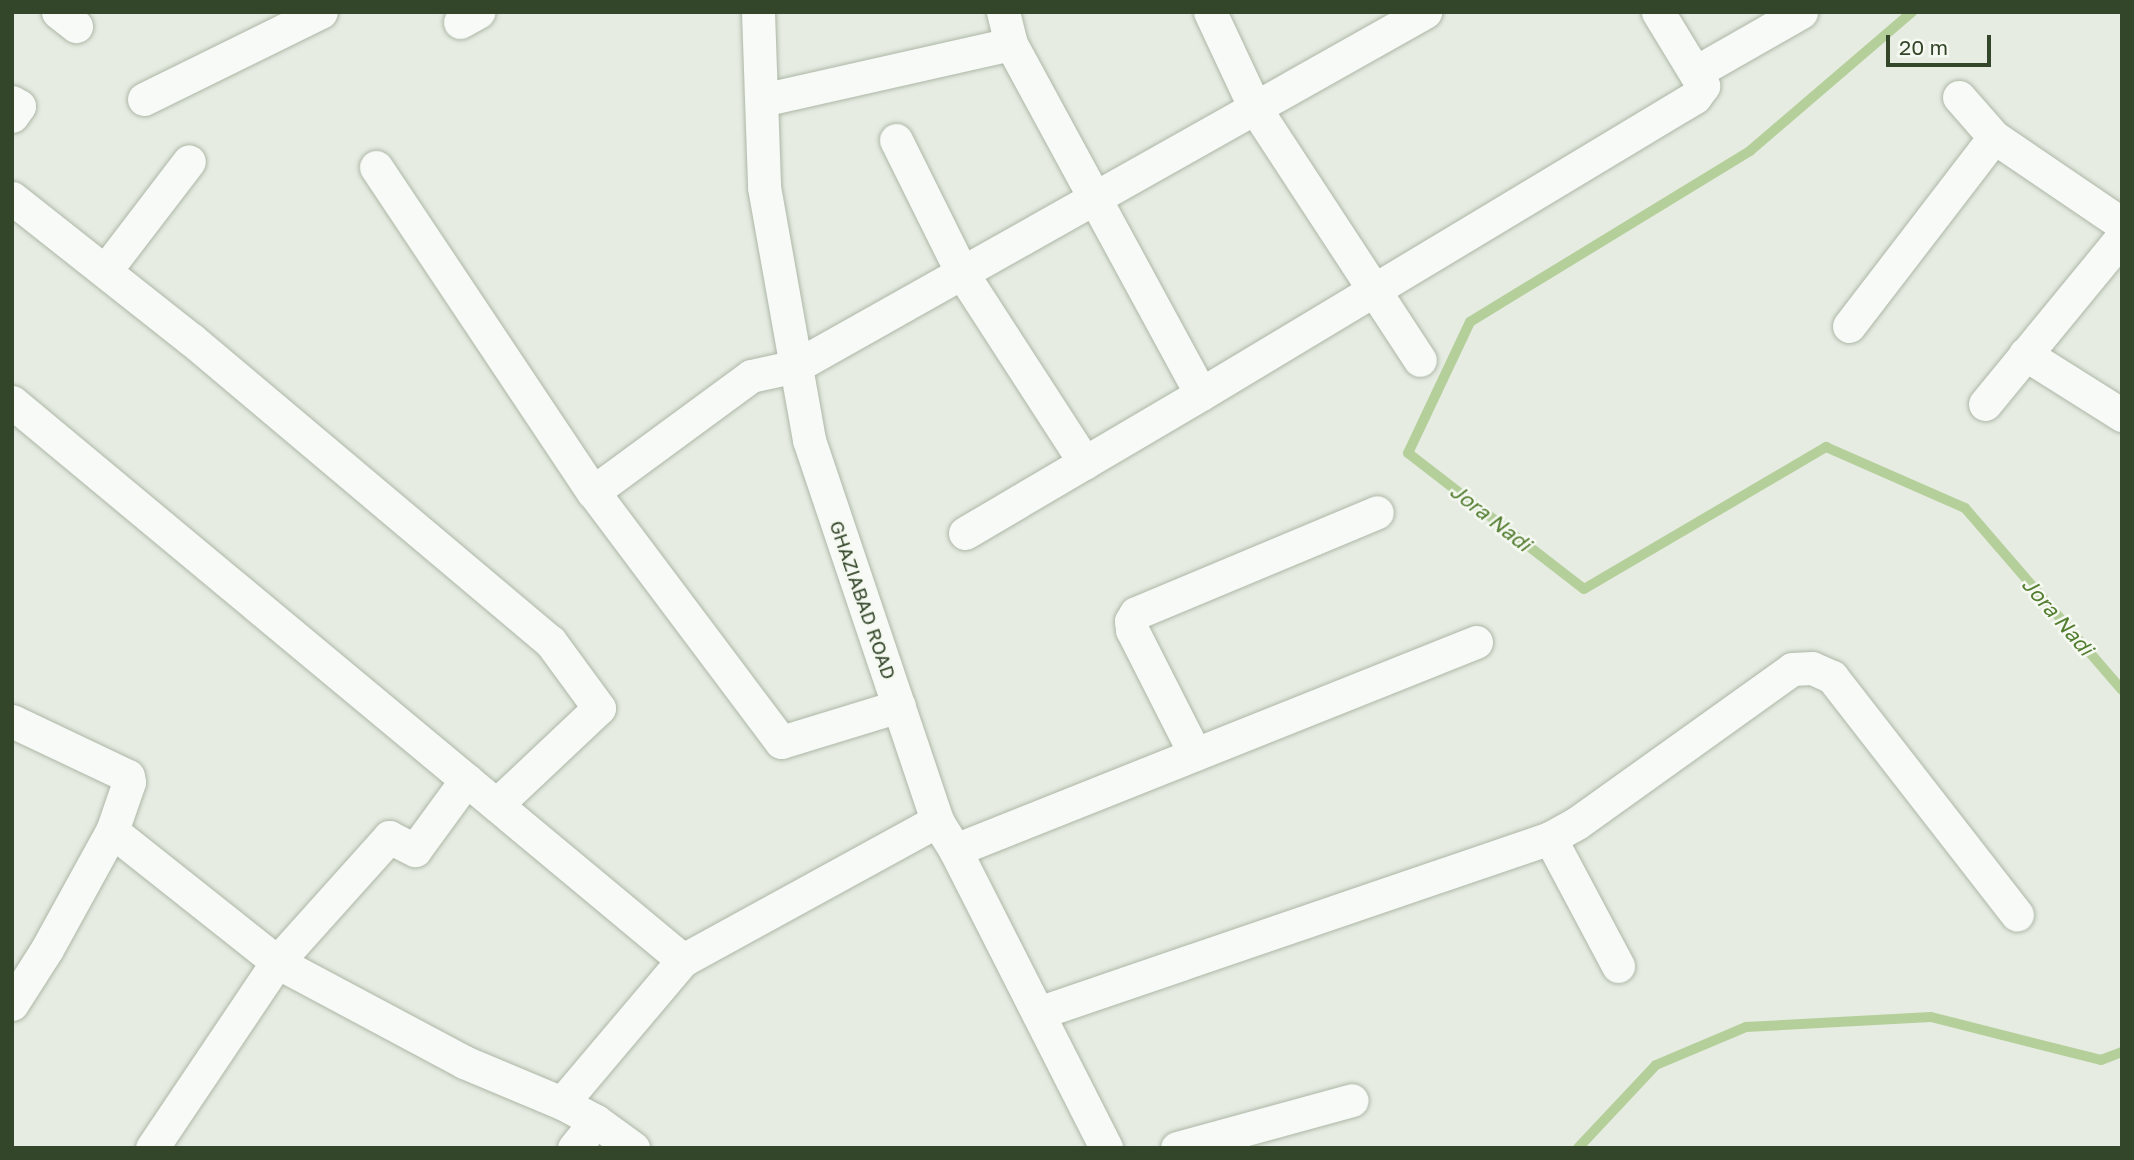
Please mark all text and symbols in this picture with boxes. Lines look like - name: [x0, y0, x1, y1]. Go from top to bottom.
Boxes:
- scale bar: [1889, 21, 1994, 65]
- text: 20 m: [1899, 34, 1948, 60]
- water label: Jora Nadi: [1446, 478, 1536, 556]
- street label: GHAZIABAD ROAD: [825, 518, 901, 682]
- water label: Jora Nadi: [2017, 572, 2099, 660]

